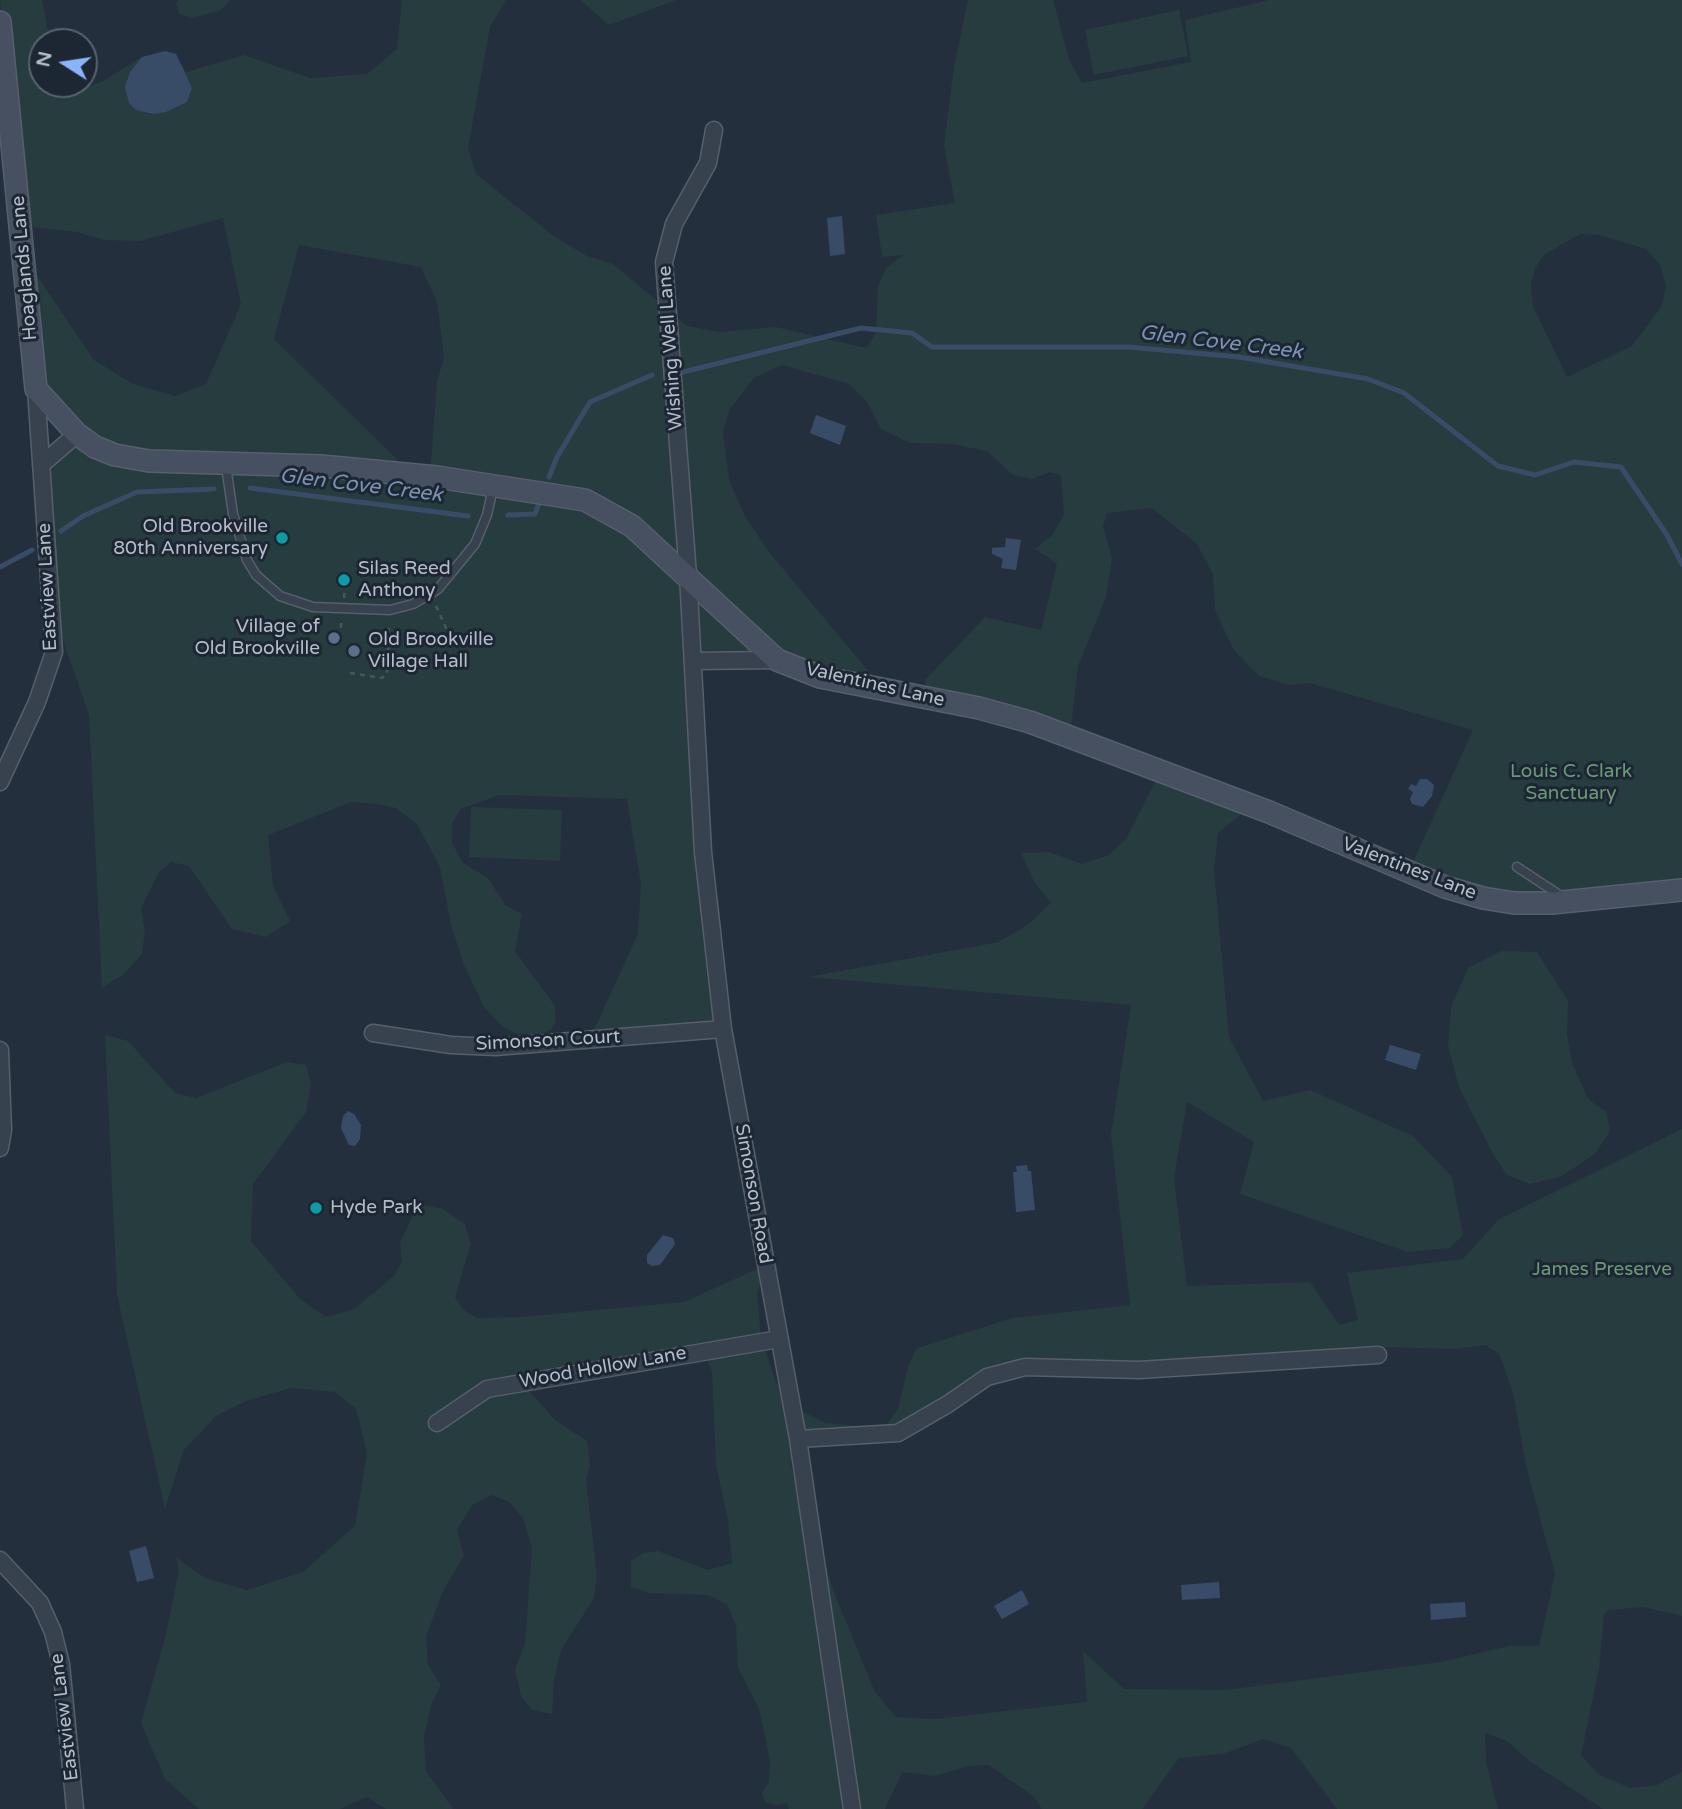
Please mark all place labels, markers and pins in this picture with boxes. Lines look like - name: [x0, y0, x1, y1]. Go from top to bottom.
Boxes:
- place label: Old Brookville 80th Anniversary: [113, 516, 268, 560]
- marker: Old Brookville 80th Anniversary: [274, 530, 290, 546]
- place label: Silas Reed Anthony: [358, 558, 451, 602]
- marker: Silas Reed Anthony: [336, 572, 352, 588]
- place label: Village of Old Brookville: [195, 616, 320, 660]
- place label: Old Brookville Village Hall: [368, 629, 493, 673]
- marker: Village of Old Brookville: [326, 630, 342, 646]
- marker: Old Brookville Village Hall: [346, 643, 362, 659]
- place label: Hyde Park: [330, 1197, 423, 1219]
- marker: Hyde Park: [308, 1200, 324, 1216]

